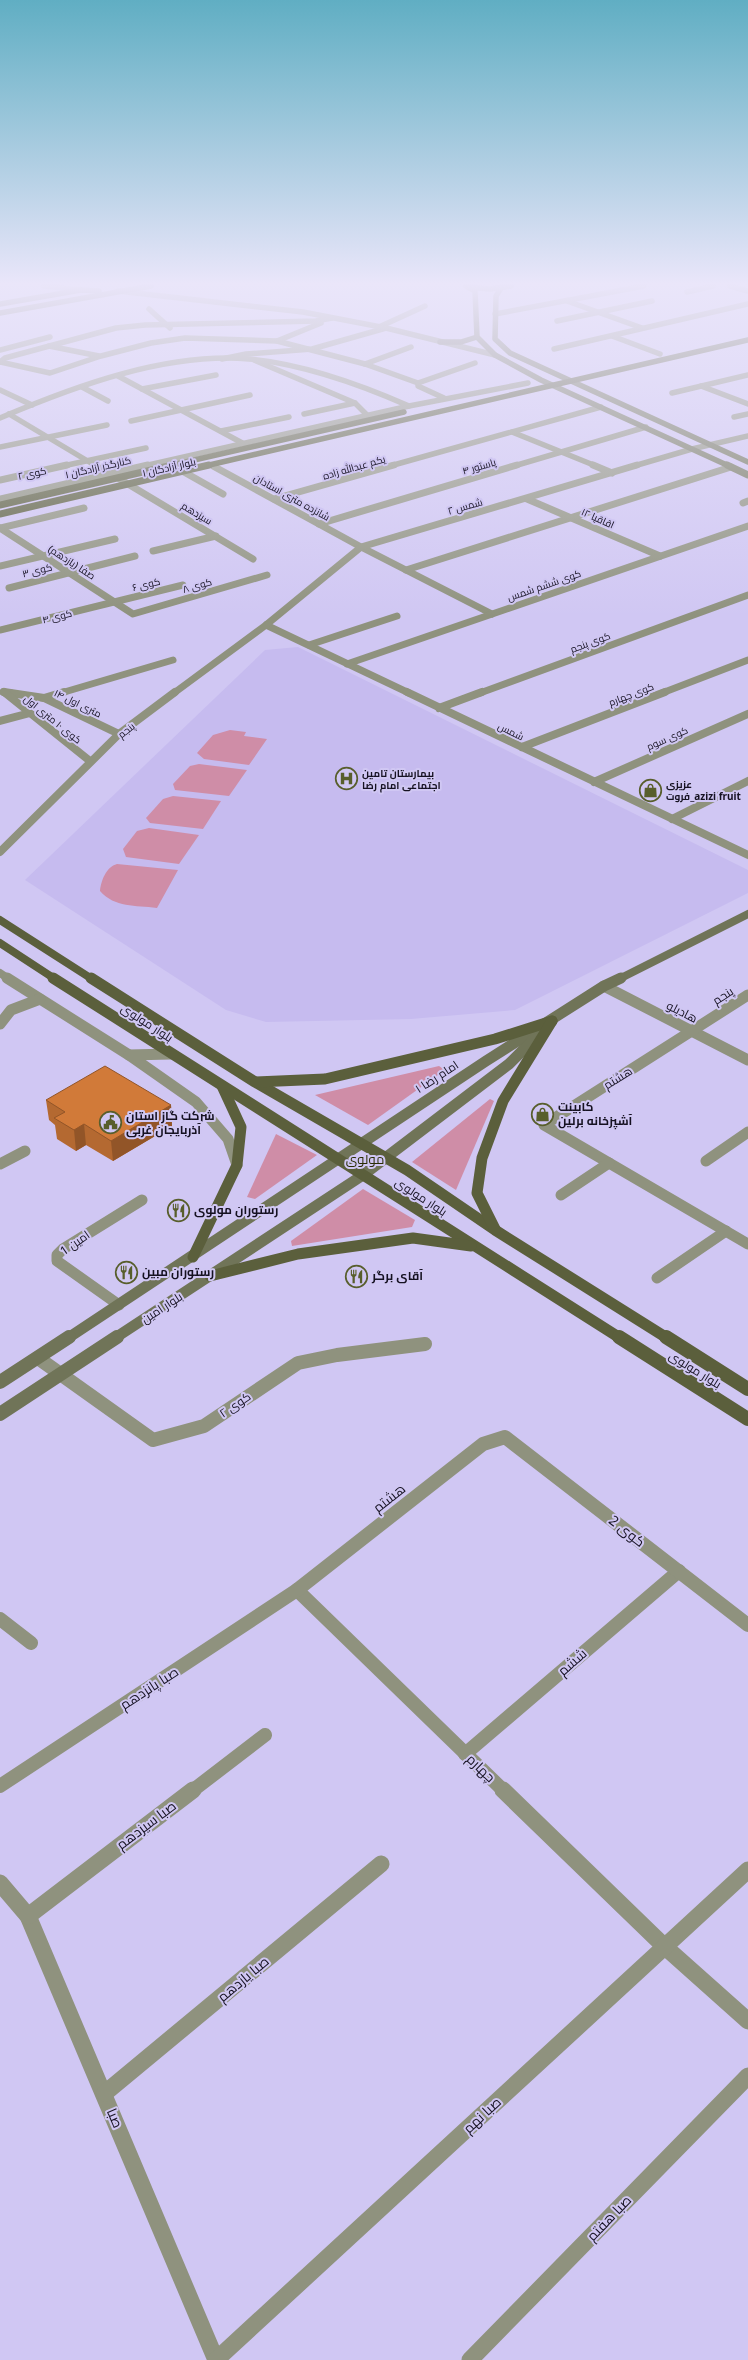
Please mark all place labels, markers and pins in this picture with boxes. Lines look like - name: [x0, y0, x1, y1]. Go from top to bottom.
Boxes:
- hospital icon: بیمارستان تامین اجتماعی امام رضا: [334, 766, 360, 792]
- place label: بیمارستان تامین اجتماعی امام رضا: [362, 766, 441, 793]
- shop icon: عزیزی فروت_azizi fruit: [638, 777, 664, 803]
- place label: عزیزی فروت_azizi fruit: [666, 777, 741, 803]
- place label: کابینت آشپزخانه برلین: [558, 1098, 633, 1130]
- shop icon: کابینت آشپزخانه برلین: [530, 1101, 556, 1127]
- place label: شرکت گاز استان آذربایجان غربی: [126, 1107, 215, 1138]
- public building icon: شرکت گاز استان آذربایجان غربی: [97, 1110, 123, 1136]
- restaurant icon: رستوران مولوی: [166, 1197, 192, 1223]
- place label: رستوران مولوی: [194, 1201, 278, 1218]
- restaurant icon: رستوران مبین: [113, 1259, 139, 1285]
- place label: رستوران مبین: [142, 1263, 214, 1280]
- restaurant icon: آقاى برگر: [343, 1263, 369, 1289]
- place label: آقاى برگر: [371, 1267, 423, 1284]

